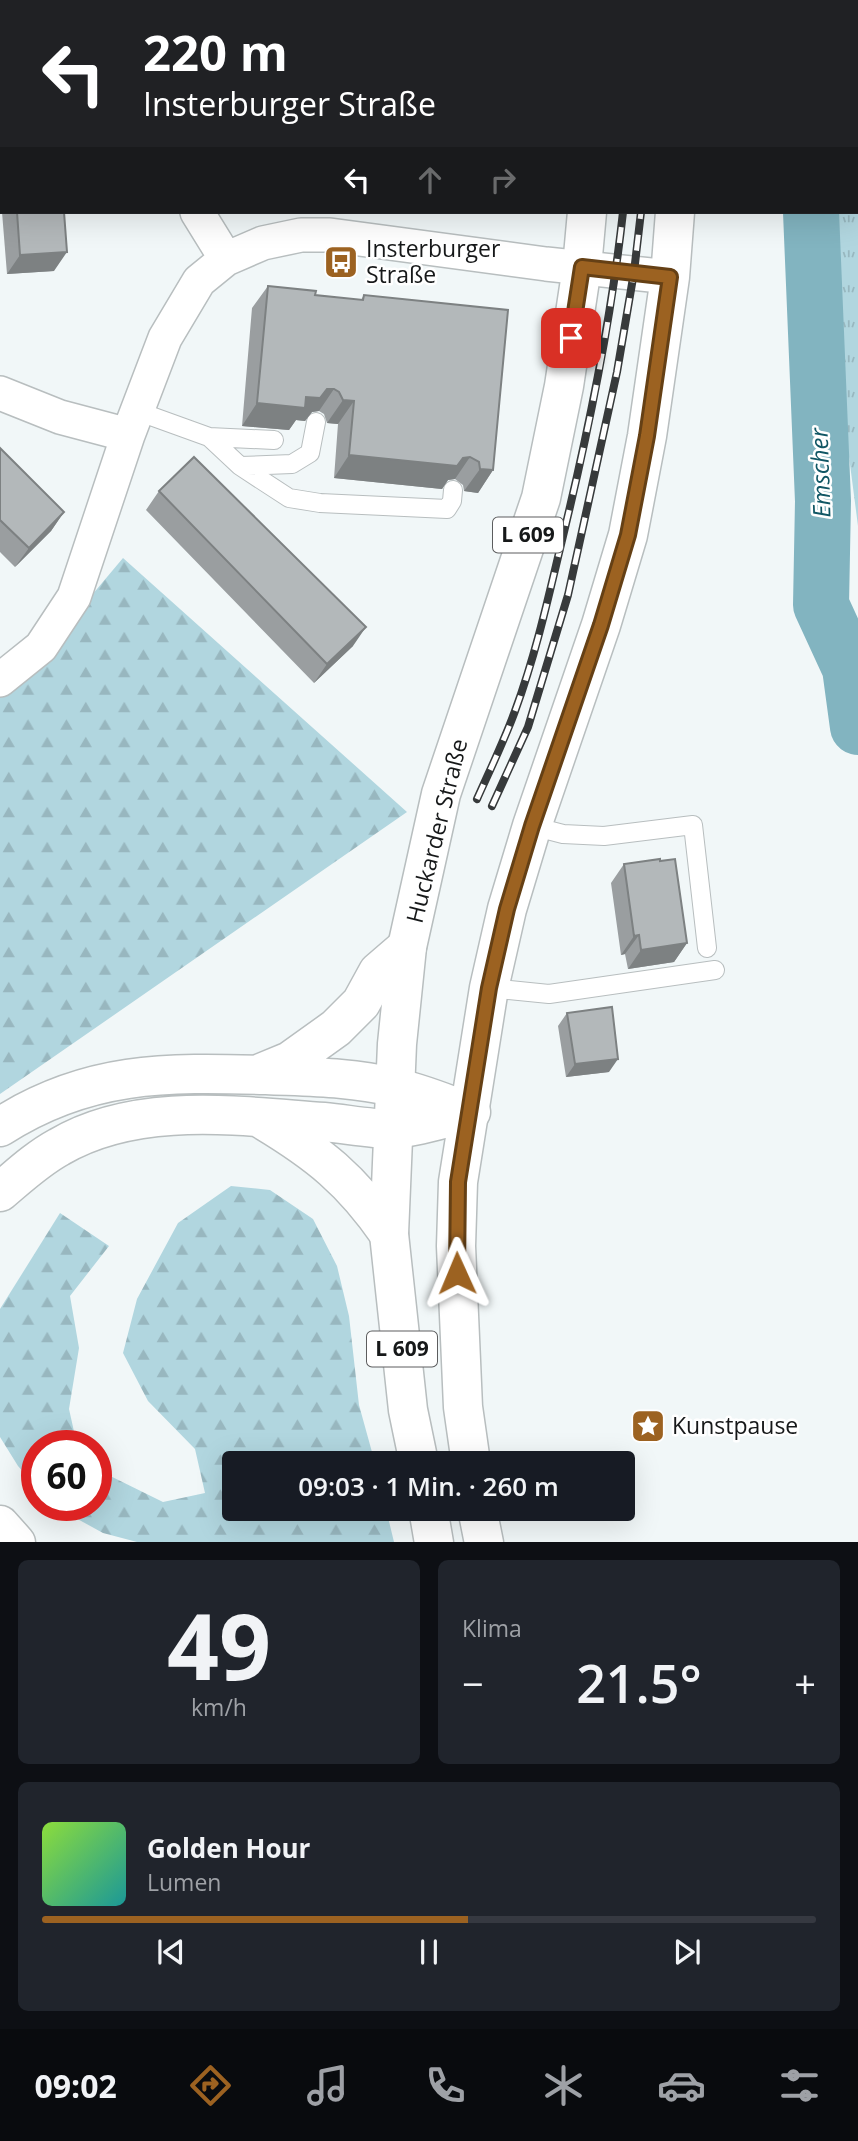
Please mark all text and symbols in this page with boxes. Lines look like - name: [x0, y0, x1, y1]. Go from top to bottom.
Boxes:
- text: 220 m: [143, 19, 288, 85]
- icon: left: [28, 28, 119, 119]
- text: Insterburger Straße: [143, 82, 436, 125]
- icon: left: [338, 161, 376, 199]
- icon: ahead: [411, 161, 449, 199]
- icon: right: [484, 161, 522, 199]
- place label: Insterburger Straße: [366, 232, 501, 290]
- bus stop icon: Insterburger Straße: [322, 243, 360, 281]
- pin: [541, 308, 601, 368]
- icon: arrive: [552, 319, 590, 357]
- water label: Emscher: [801, 426, 838, 519]
- road number: L 609: [493, 518, 563, 552]
- street label: Huckarder Straße: [398, 735, 474, 926]
- position arrow: [420, 1236, 494, 1310]
- road number: L 609: [367, 1332, 437, 1366]
- place icon: Kunstpause: [629, 1407, 667, 1445]
- place label: Kunstpause: [672, 1409, 798, 1441]
- speed limit sign: 60: [21, 1430, 112, 1521]
- text: 09:03 · 1 Min. · 260 m: [298, 1468, 559, 1504]
- text: 49: [167, 1583, 271, 1707]
- text: Klima: [462, 1612, 522, 1644]
- text: 21.5°: [576, 1647, 702, 1718]
- text: −: [462, 1657, 484, 1709]
- text: +: [794, 1657, 816, 1709]
- text: km/h: [191, 1691, 247, 1723]
- text: Golden Hour: [147, 1830, 310, 1866]
- text: Lumen: [147, 1866, 221, 1898]
- icon: previous: [152, 1933, 190, 1971]
- icon: pause: [410, 1933, 448, 1971]
- icon: next: [668, 1933, 706, 1971]
- icon: directions: [186, 2061, 235, 2110]
- icon: music: [303, 2061, 352, 2110]
- icon: phone: [421, 2061, 470, 2110]
- icon: climate: [539, 2061, 588, 2110]
- icon: car: [657, 2061, 706, 2110]
- icon: filters: [775, 2061, 824, 2110]
- text: 09:02: [34, 2064, 117, 2107]

